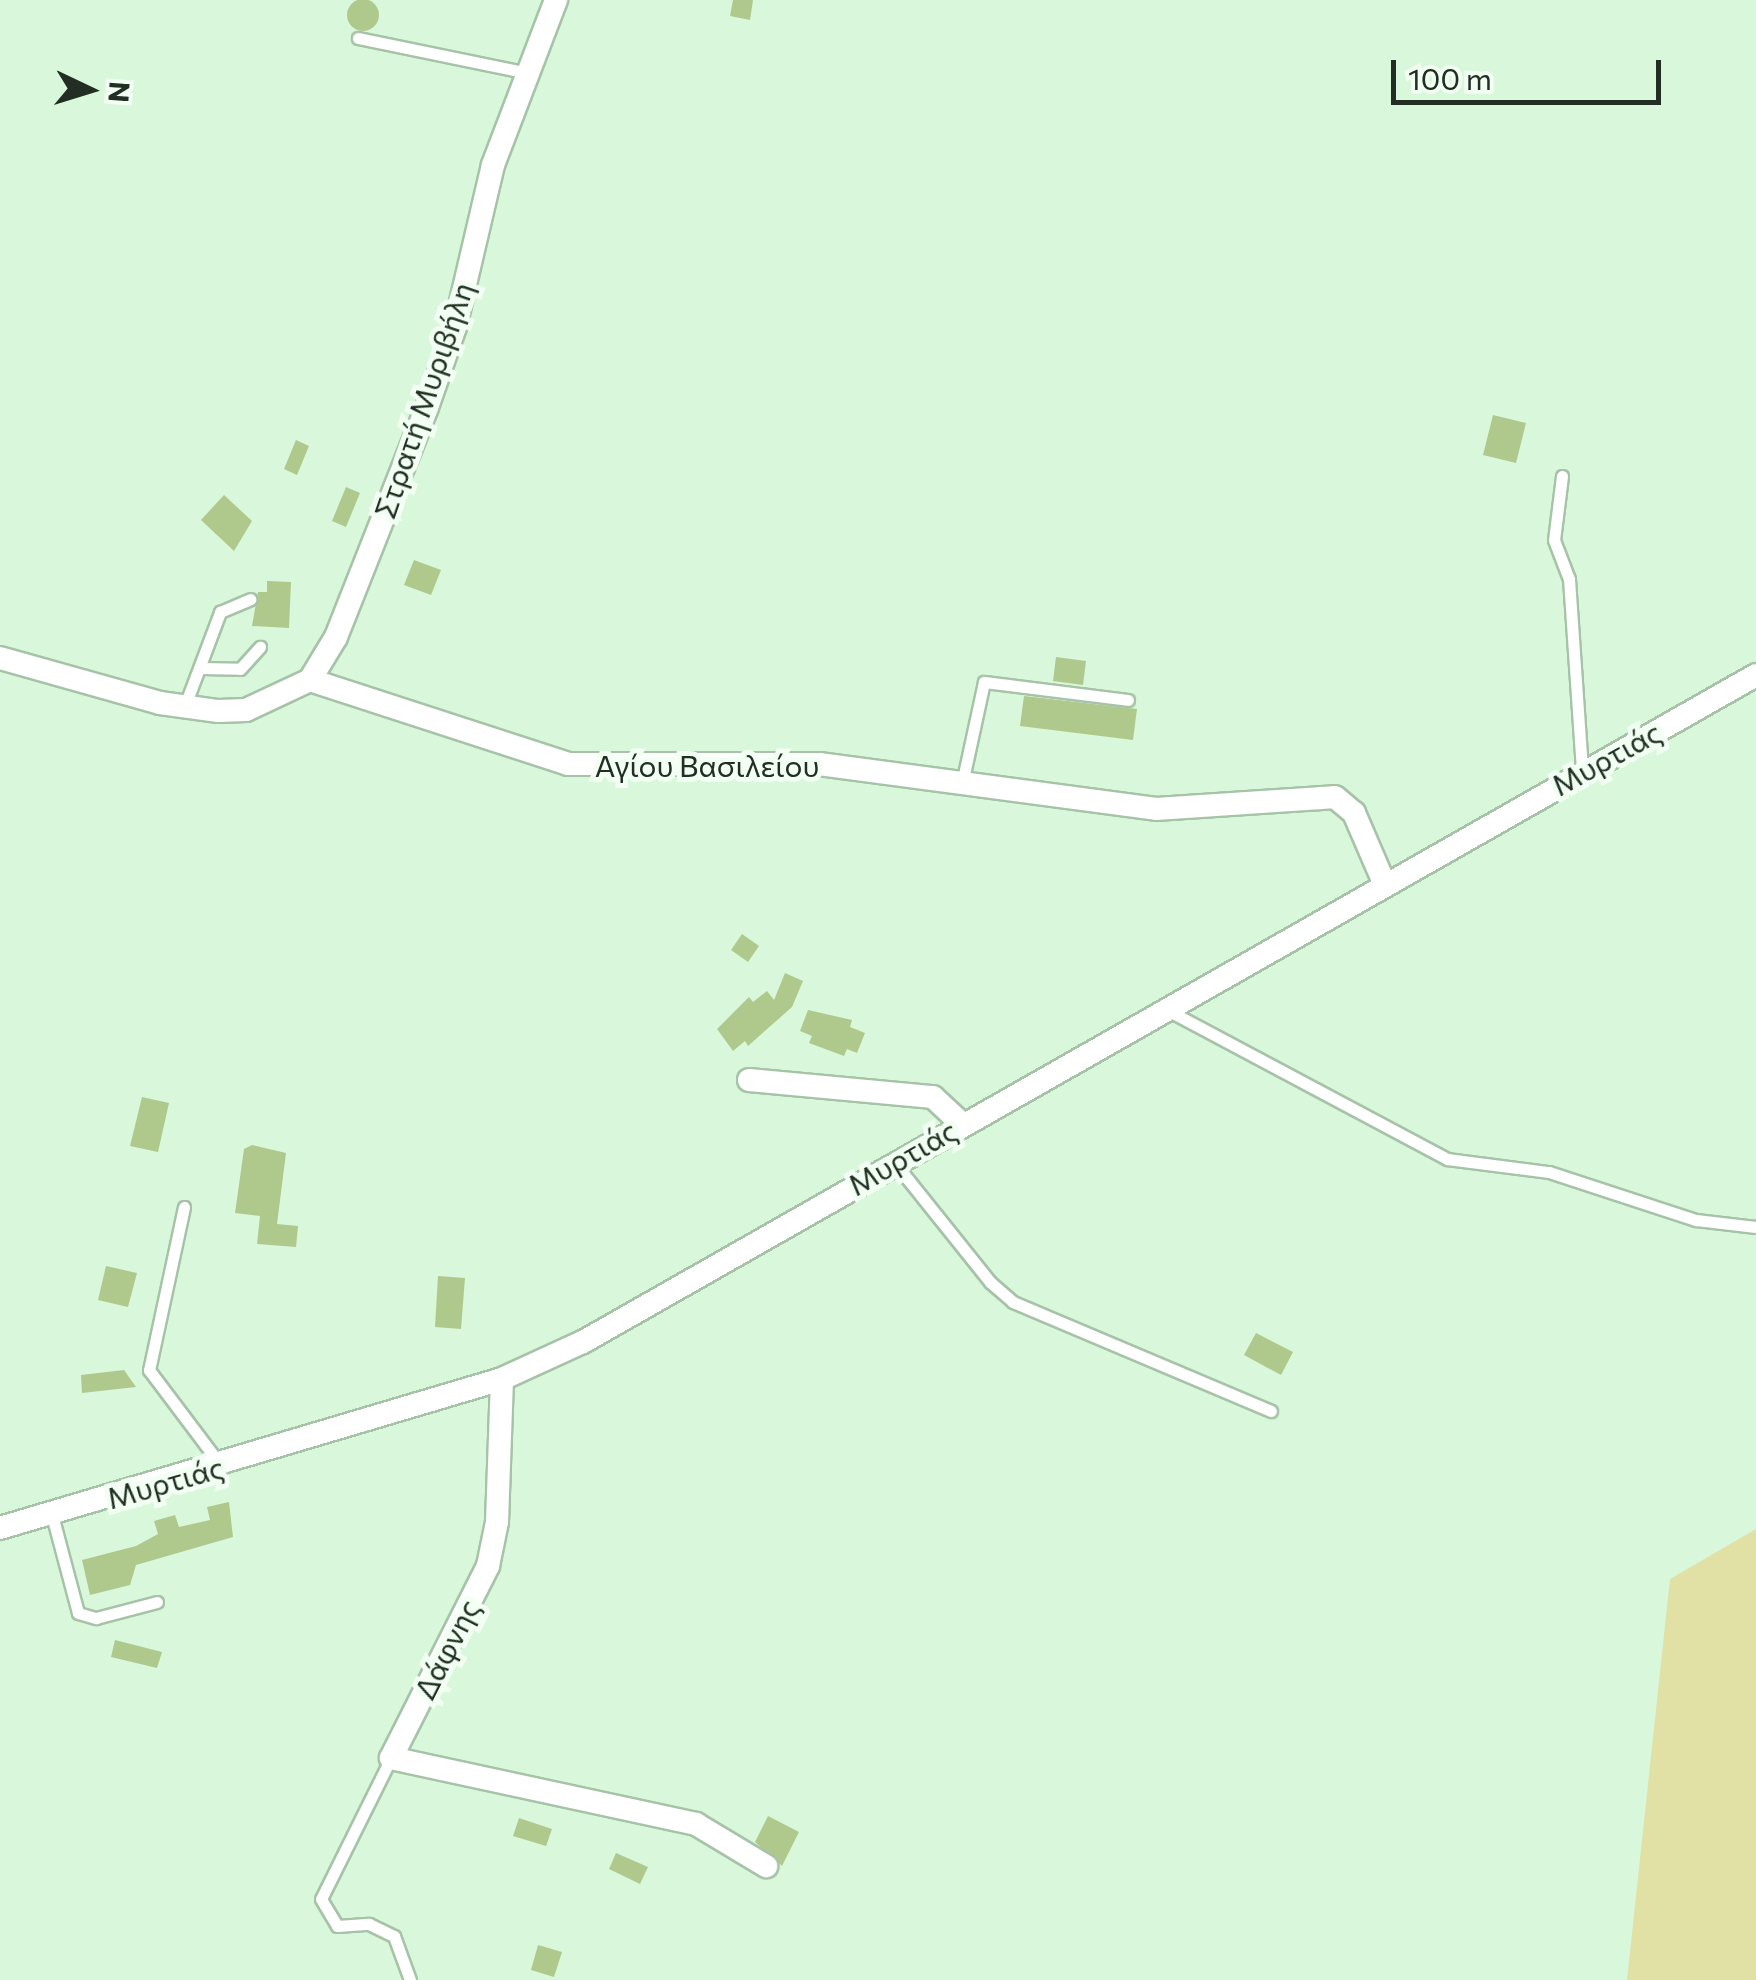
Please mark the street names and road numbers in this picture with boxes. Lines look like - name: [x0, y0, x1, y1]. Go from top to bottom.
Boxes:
- street label: Στρατή Μυριβήλη: [366, 277, 480, 523]
- street label: Μυρτιάς: [1545, 713, 1667, 803]
- street label: Αγίου Βασιλείου: [595, 747, 819, 783]
- street label: Μυρτιάς: [841, 1112, 963, 1202]
- street label: Μυρτιάς: [103, 1448, 227, 1516]
- street label: Δάφνης: [406, 1593, 486, 1705]

